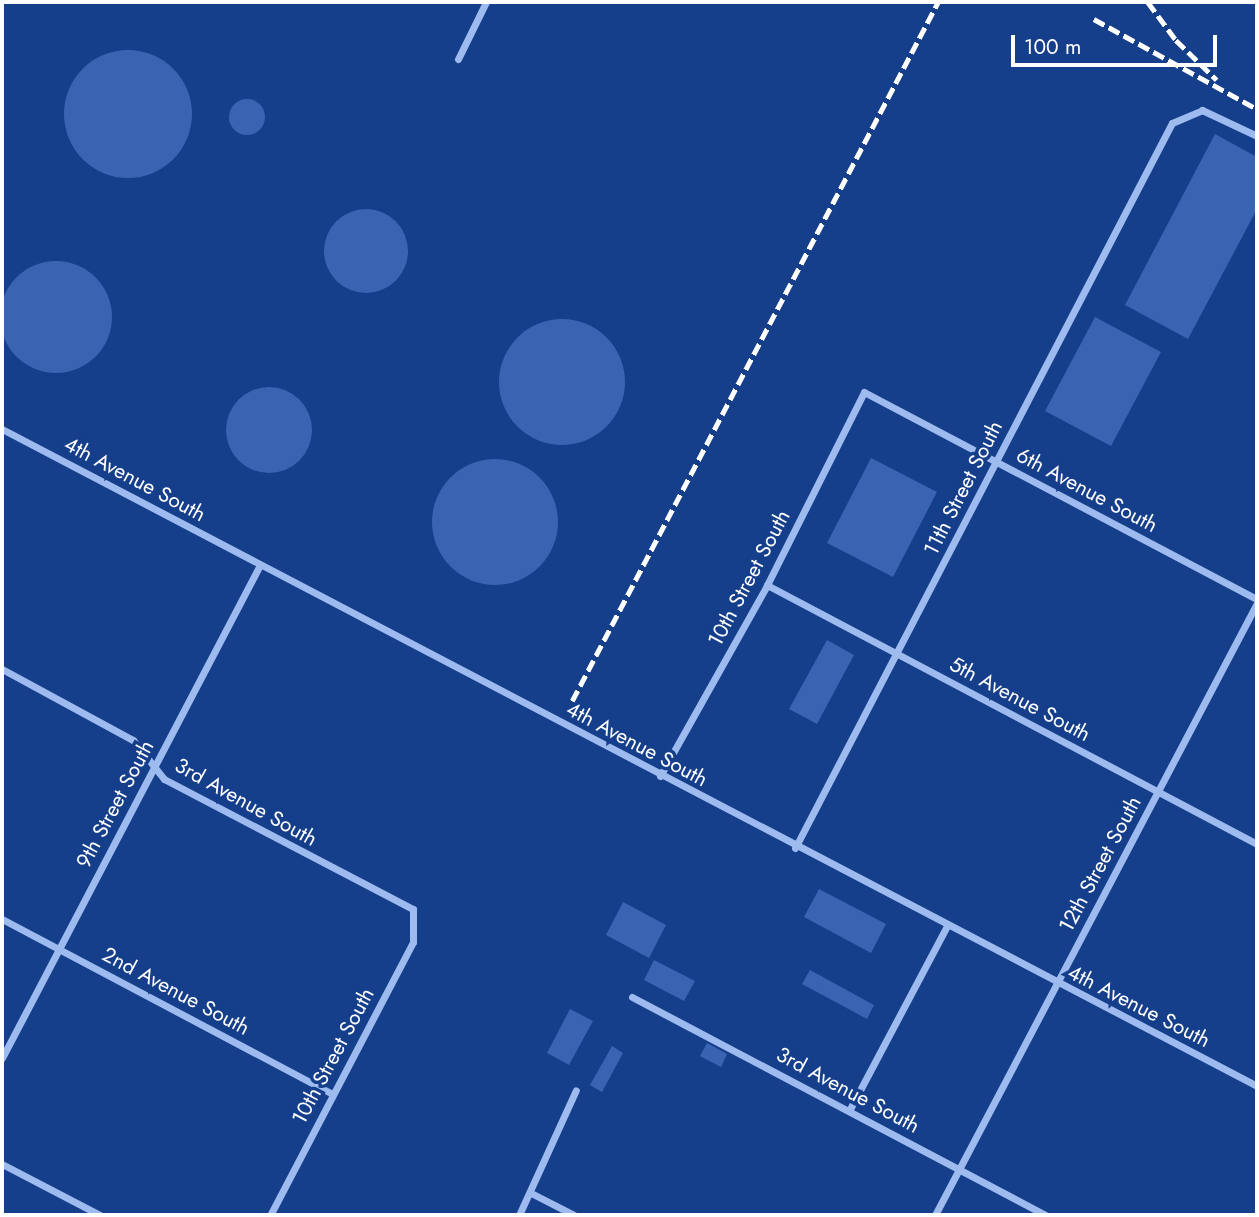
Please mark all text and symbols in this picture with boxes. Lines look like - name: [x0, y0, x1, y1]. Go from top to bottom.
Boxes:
- scale bar: [1014, 21, 1220, 65]
- text: 100 m: [1024, 32, 1081, 62]
- street label: 11th Street South: [918, 416, 1008, 560]
- street label: 4th Avenue South: [60, 431, 210, 527]
- street label: 6th Avenue South: [1012, 442, 1162, 538]
- street label: 10th Street South: [702, 505, 796, 651]
- street label: 5th Avenue South: [945, 651, 1095, 747]
- street label: 4th Avenue South: [562, 696, 712, 792]
- street label: 9th Street South: [71, 736, 159, 872]
- street label: 3rd Avenue South: [170, 753, 322, 851]
- street label: 12th Street South: [1054, 792, 1146, 936]
- street label: 2nd Avenue South: [98, 942, 254, 1040]
- street label: 4th Avenue South: [1064, 959, 1214, 1053]
- street label: 10th Street South: [286, 983, 380, 1129]
- street label: 3rd Avenue South: [772, 1042, 924, 1138]

